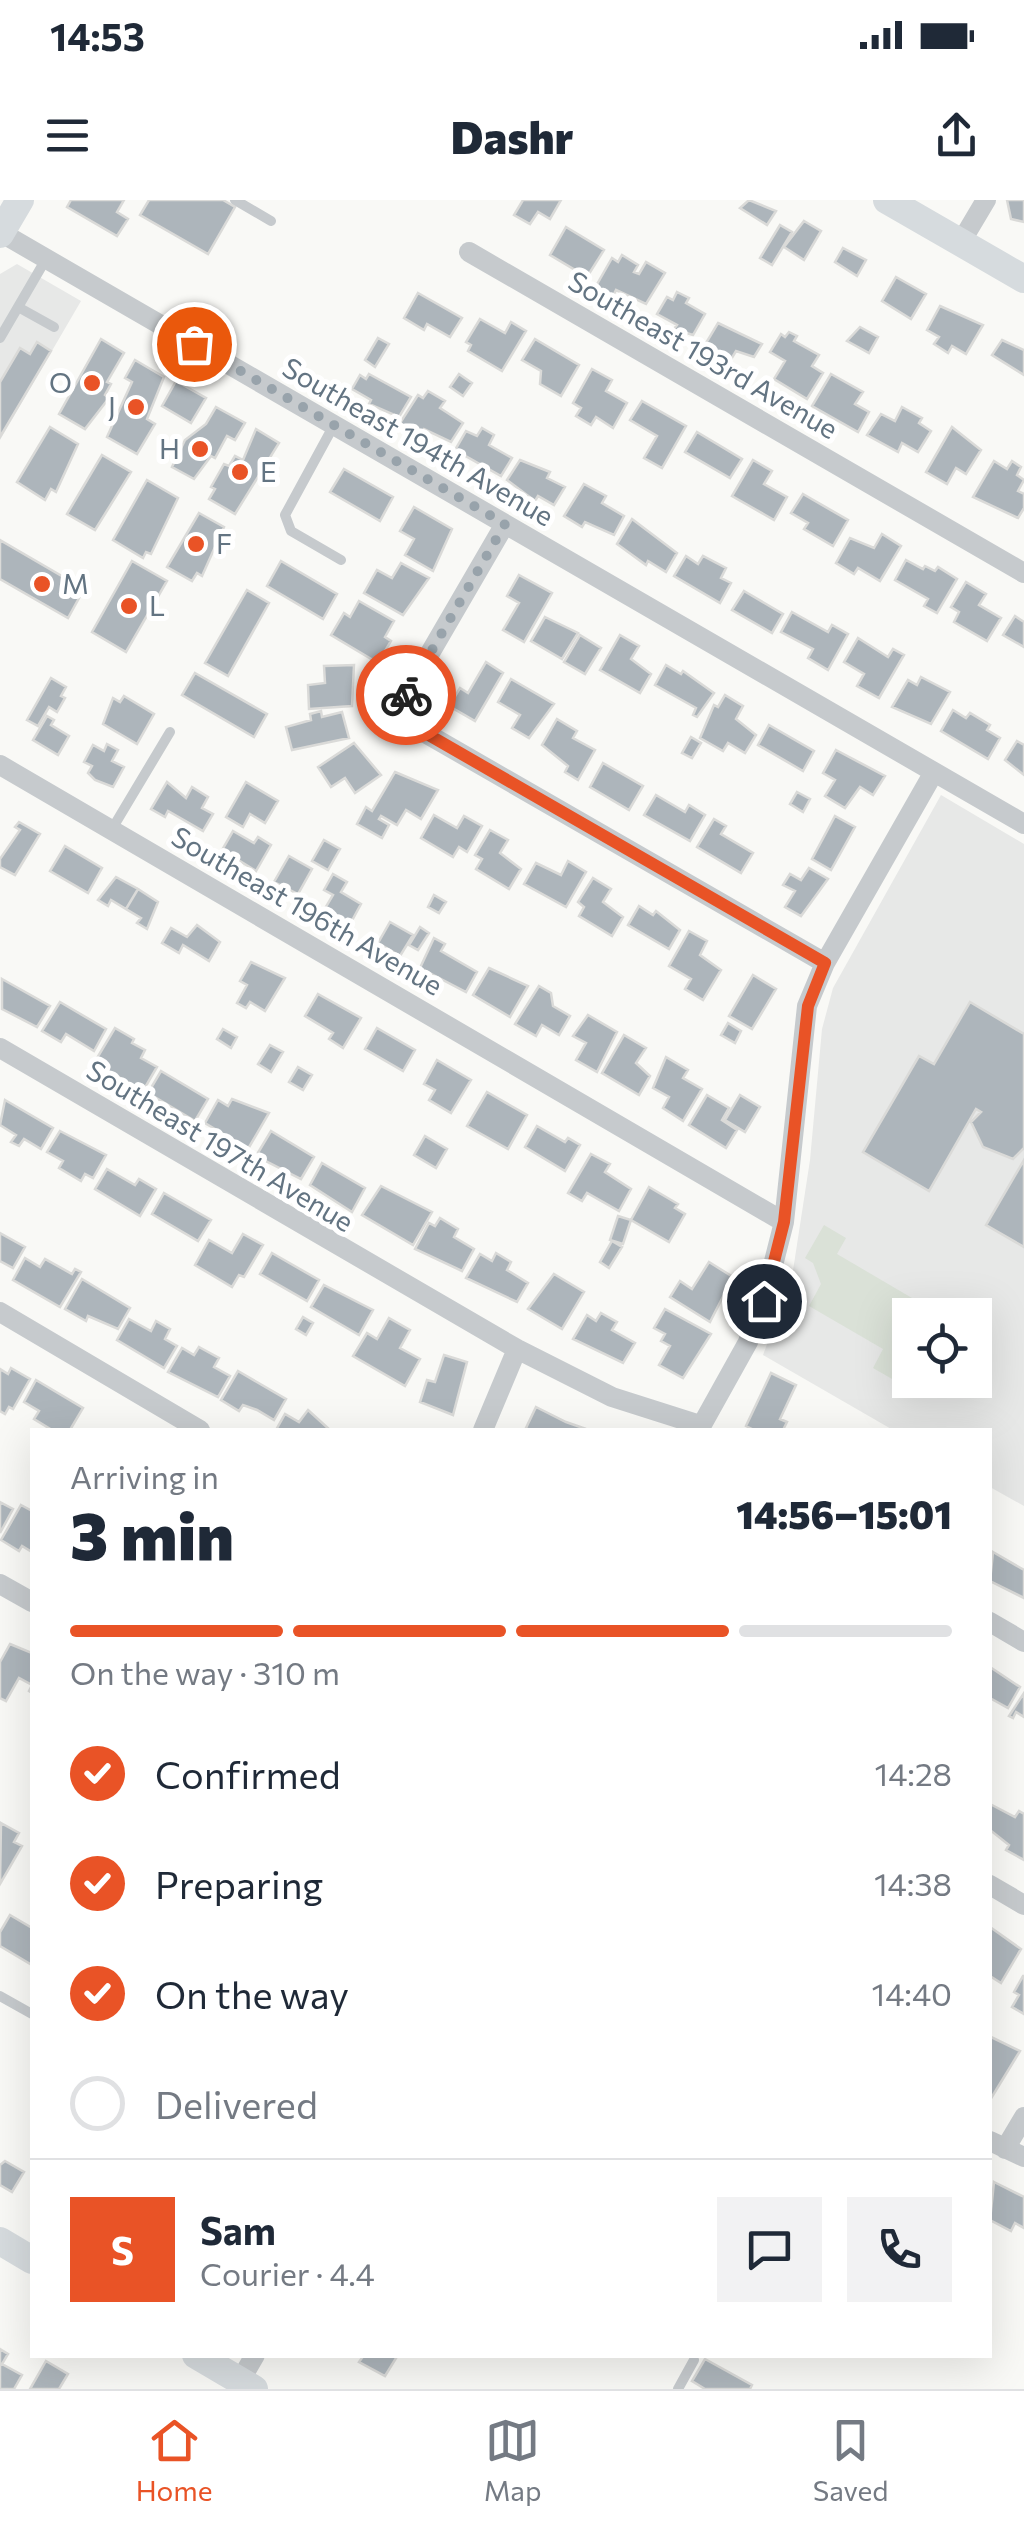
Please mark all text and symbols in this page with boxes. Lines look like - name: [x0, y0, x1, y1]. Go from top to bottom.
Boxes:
- text: 14:53: [50, 12, 145, 59]
- icon: menu: [40, 108, 95, 163]
- text: Dashr: [451, 108, 573, 163]
- icon: share: [929, 108, 984, 163]
- street label: Southeast 193rd Avenue: [563, 263, 844, 445]
- pin: [152, 302, 237, 387]
- icon: bag: [167, 317, 222, 372]
- street label: Southeast 194th Avenue: [277, 350, 560, 533]
- place label: O: [49, 365, 72, 399]
- marker: O: [81, 372, 103, 394]
- place label: J: [108, 389, 116, 423]
- marker: J: [125, 396, 147, 418]
- place label: H: [159, 431, 180, 465]
- marker: H: [189, 438, 211, 460]
- place label: E: [260, 454, 277, 488]
- marker: E: [229, 461, 251, 483]
- place label: F: [216, 526, 232, 560]
- marker: F: [185, 533, 207, 555]
- place label: M: [62, 566, 89, 600]
- marker: M: [31, 573, 53, 595]
- place label: L: [149, 588, 165, 622]
- marker: L: [118, 595, 140, 617]
- courier: [356, 645, 456, 745]
- icon: bike: [379, 668, 434, 723]
- street label: Southeast 196th Avenue: [166, 819, 449, 1002]
- street label: Southeast 197th Avenue: [81, 1052, 360, 1238]
- pin: [722, 1259, 807, 1344]
- icon: home: [737, 1274, 792, 1329]
- map controls: [892, 1298, 992, 1398]
- button: locate: [892, 1298, 992, 1398]
- text: Arriving in: [70, 1456, 219, 1496]
- text: 14:56–15:01: [736, 1490, 952, 1537]
- text: 3 min: [70, 1494, 234, 1573]
- text: On the way · 310 m: [70, 1652, 340, 1692]
- icon: check: [70, 1746, 125, 1801]
- text: Confirmed: [155, 1750, 341, 1797]
- text: 14:28: [874, 1753, 952, 1793]
- icon: check: [70, 1856, 125, 1911]
- text: Preparing: [155, 1860, 323, 1907]
- text: 14:38: [874, 1863, 952, 1903]
- icon: check: [70, 1966, 125, 2021]
- text: On the way: [155, 1970, 349, 2017]
- text: 14:40: [871, 1973, 952, 2013]
- text: Delivered: [155, 2080, 318, 2127]
- button: chat: [717, 2197, 822, 2302]
- button: phone: [847, 2197, 952, 2302]
- text: Sam: [200, 2206, 276, 2253]
- text: S: [111, 2226, 134, 2273]
- text: Courier · 4.4: [200, 2253, 375, 2293]
- tab: Home: [136, 2413, 213, 2507]
- tab: Map: [484, 2413, 542, 2507]
- tab: Saved: [813, 2413, 888, 2507]

